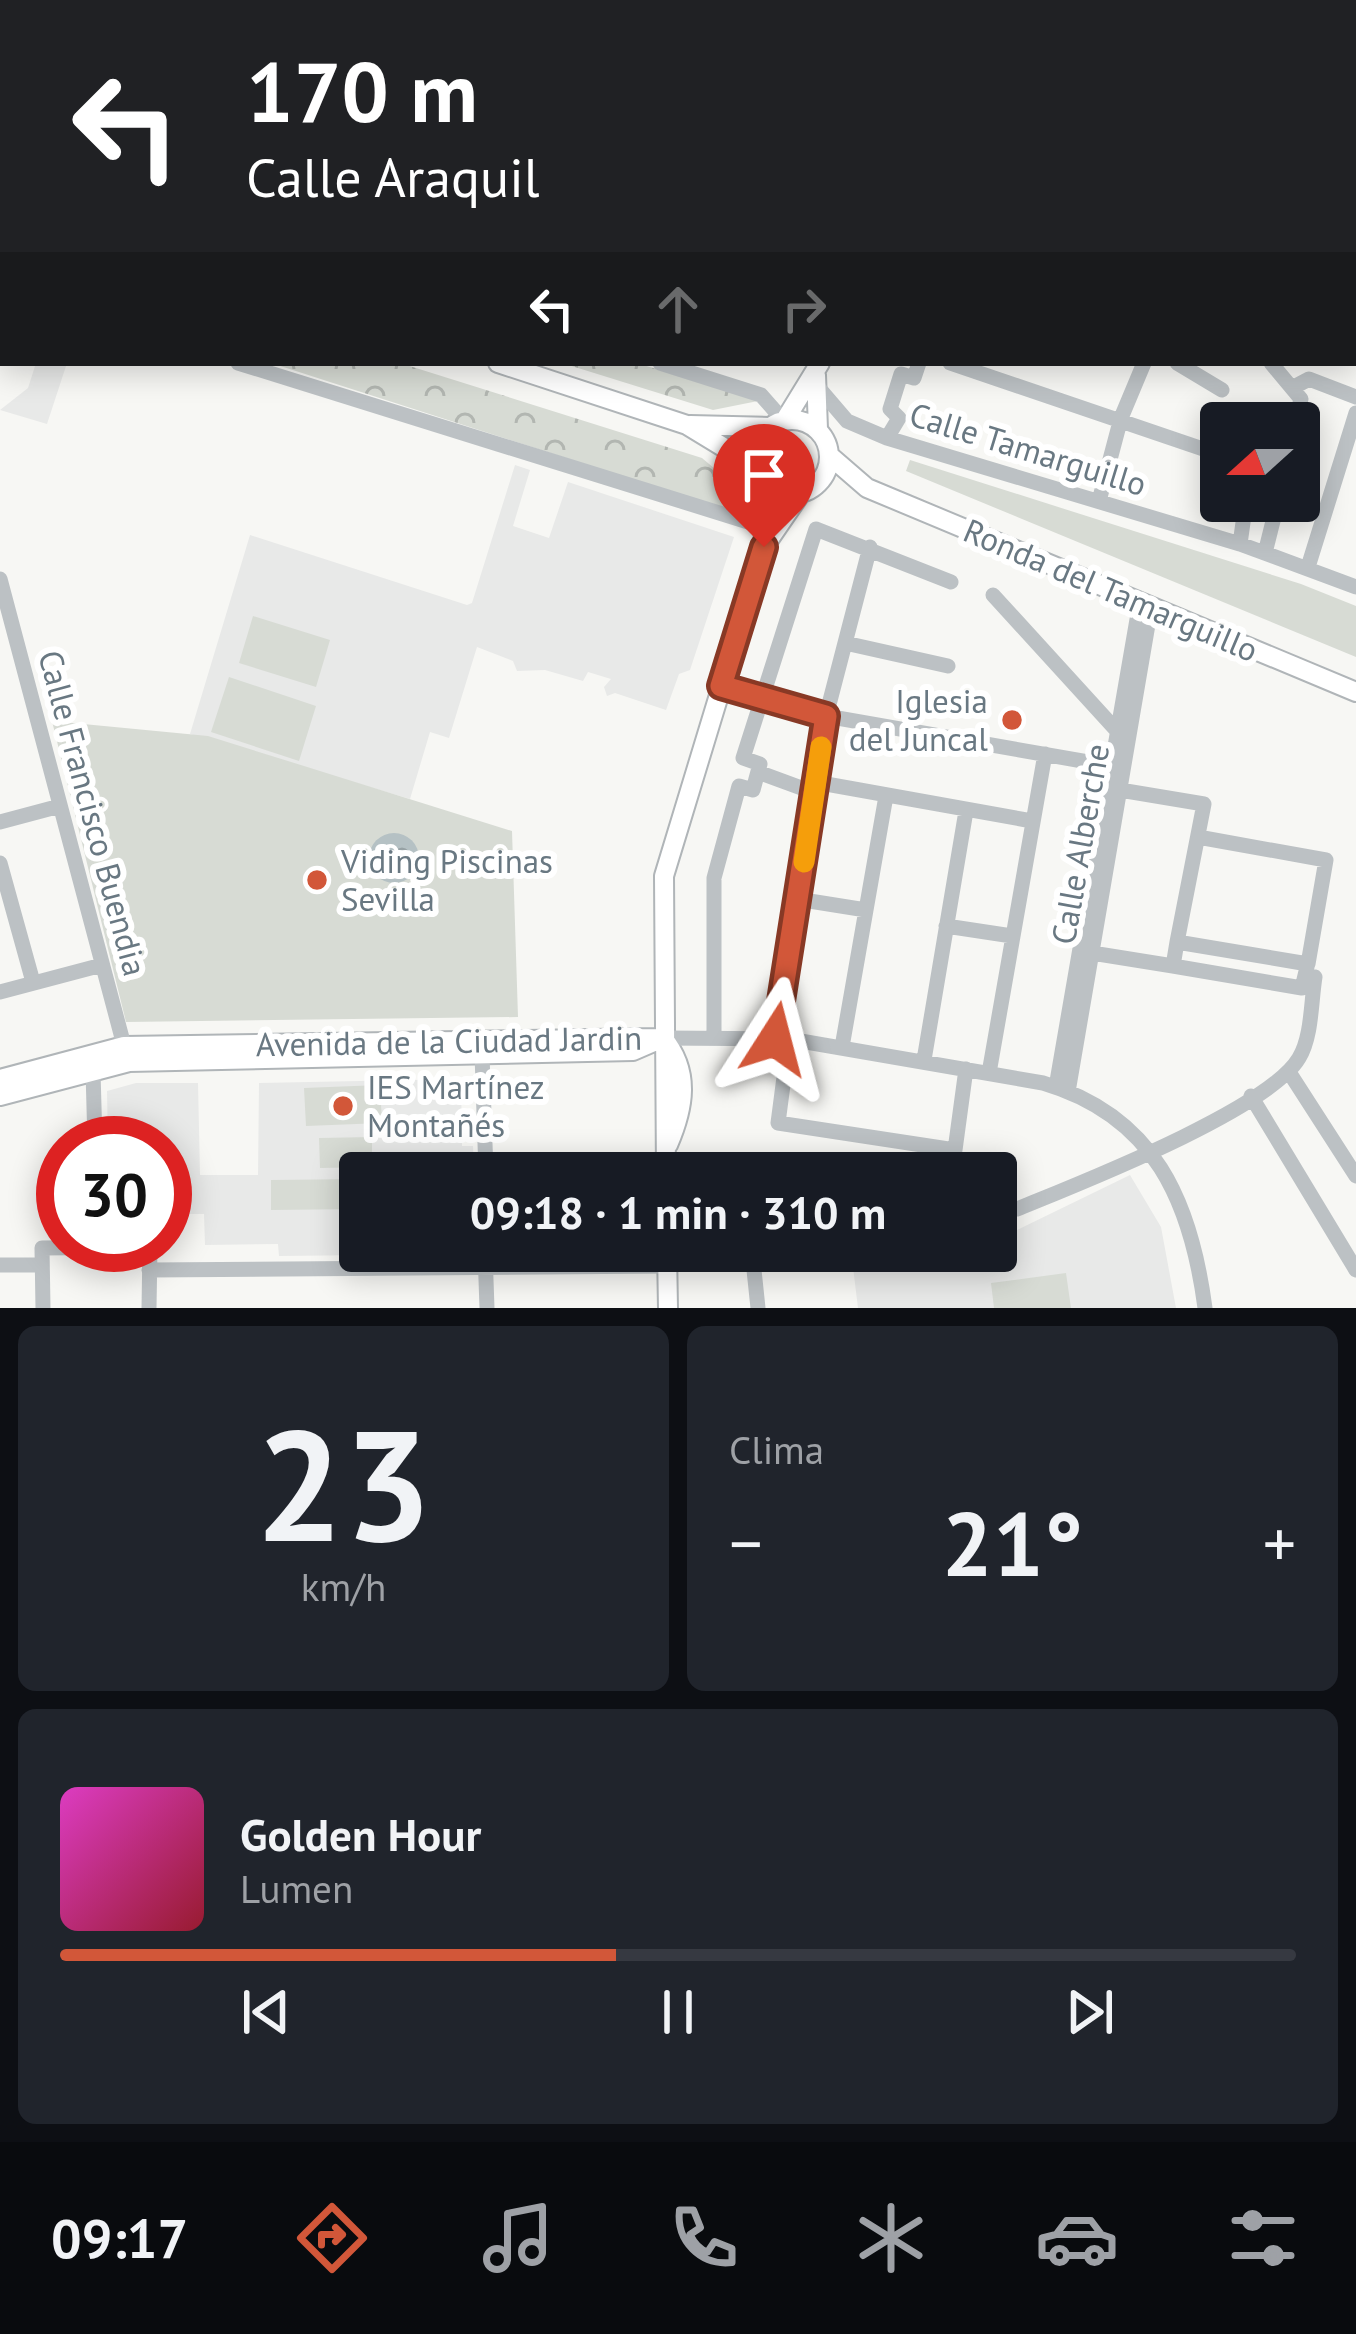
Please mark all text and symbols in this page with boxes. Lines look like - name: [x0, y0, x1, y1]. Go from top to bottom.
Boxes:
- text: 170 m: [246, 36, 478, 145]
- icon: left: [48, 48, 204, 204]
- text: Calle Araquil: [246, 142, 539, 212]
- icon: left: [519, 276, 585, 342]
- icon: ahead: [645, 276, 711, 342]
- icon: right: [771, 276, 837, 342]
- street label: Calle Tamarguillo: [905, 392, 1152, 505]
- north arrow: [1200, 402, 1320, 522]
- map controls: [1200, 402, 1320, 522]
- pin: [713, 424, 815, 547]
- icon: arrive: [731, 442, 797, 508]
- street label: Ronda del Tamarguillo: [958, 508, 1265, 671]
- street label: Calle Francisco Buendia: [29, 645, 158, 980]
- place label: Iglesia del Juncal: [849, 679, 988, 760]
- marker: Iglesia del Juncal: [999, 707, 1025, 733]
- street label: Calle Alberche: [1041, 740, 1118, 948]
- place label: Viding Piscinas Sevilla: [340, 839, 553, 920]
- marker: Viding Piscinas Sevilla: [304, 867, 330, 893]
- position arrow: [712, 976, 838, 1102]
- street label: Avenida de la Ciudad Jardin: [255, 1016, 643, 1065]
- place label: IES Martínez Montañés: [367, 1065, 545, 1146]
- marker: IES Martínez Montañés: [330, 1093, 356, 1119]
- speed limit sign: 30: [36, 1116, 192, 1272]
- text: 09:18 · 1 min · 310 m: [470, 1183, 886, 1241]
- text: 23: [255, 1382, 432, 1584]
- text: Clima: [729, 1424, 824, 1475]
- text: 21°: [942, 1484, 1083, 1601]
- text: −: [729, 1500, 762, 1585]
- text: +: [1263, 1500, 1296, 1585]
- text: km/h: [301, 1561, 386, 1612]
- text: Golden Hour: [240, 1805, 481, 1863]
- text: Lumen: [240, 1863, 353, 1914]
- icon: previous: [233, 1979, 299, 2045]
- icon: pause: [645, 1979, 711, 2045]
- icon: next: [1057, 1979, 1123, 2045]
- icon: directions: [290, 2196, 374, 2280]
- icon: music: [476, 2196, 560, 2280]
- icon: phone: [662, 2196, 746, 2280]
- icon: climate: [849, 2196, 933, 2280]
- icon: car: [1035, 2196, 1119, 2280]
- icon: filters: [1221, 2196, 1305, 2280]
- text: 09:17: [51, 2203, 188, 2273]

